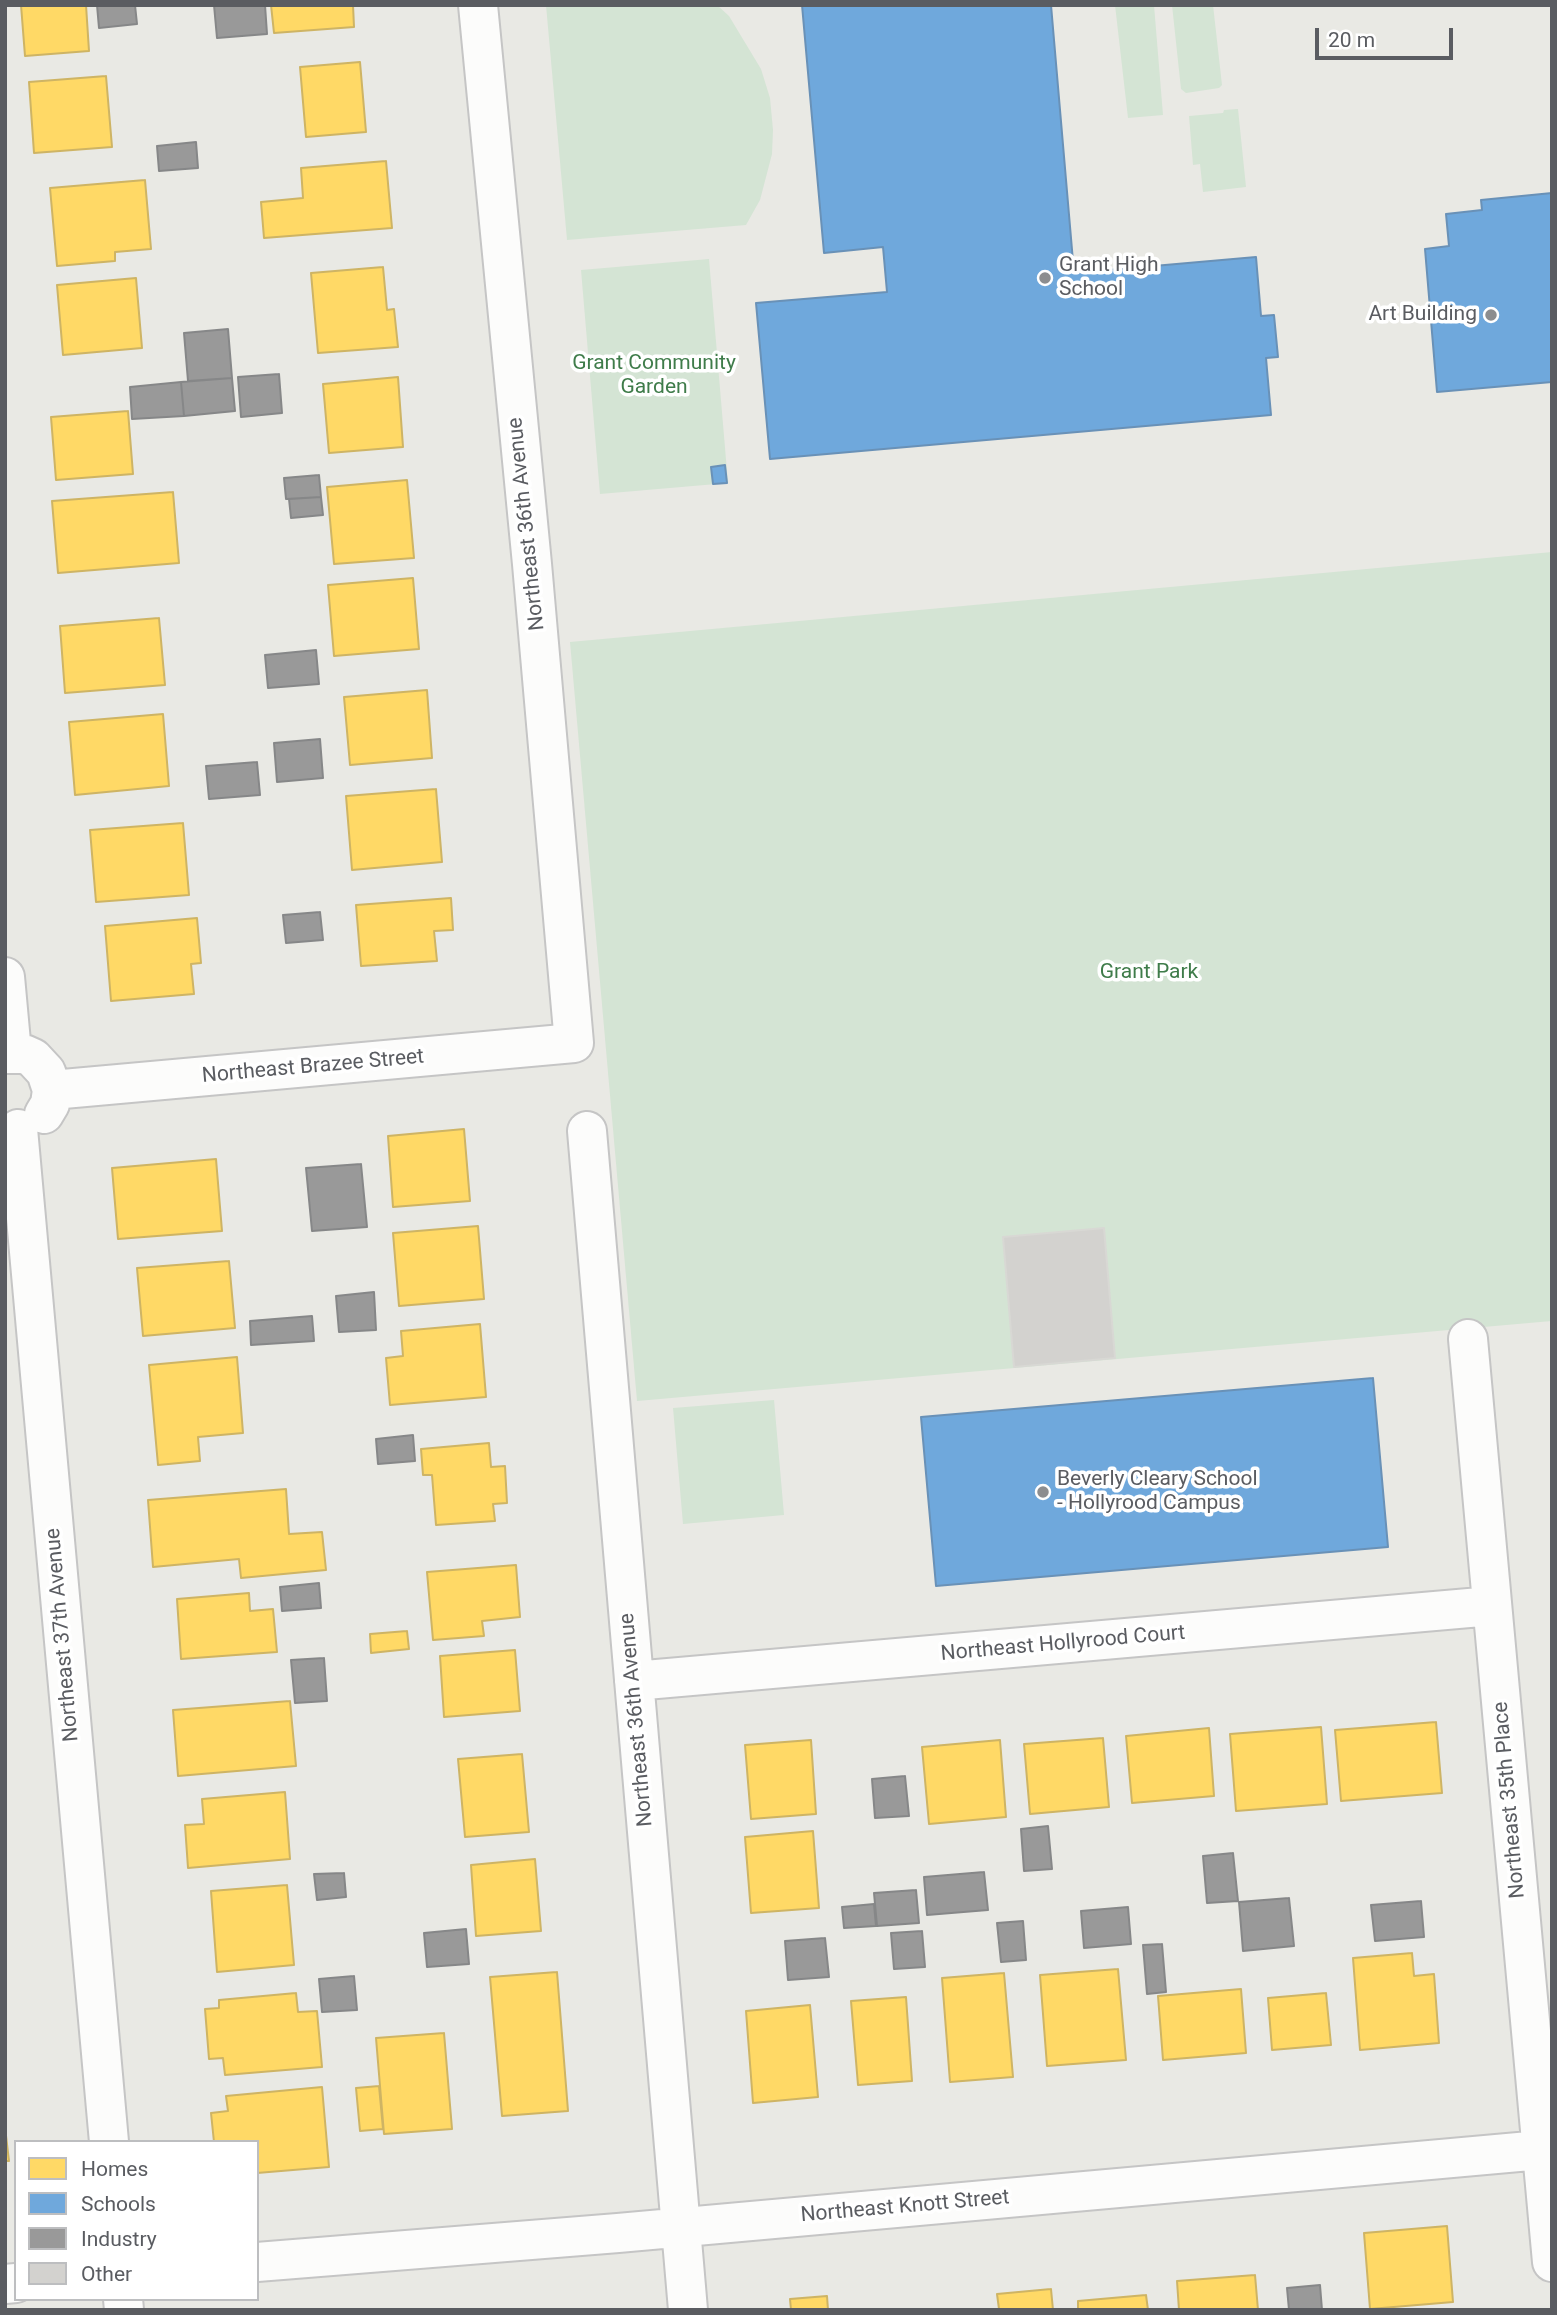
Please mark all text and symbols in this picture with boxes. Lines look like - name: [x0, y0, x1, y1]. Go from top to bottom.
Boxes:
- scale bar: [1319, 14, 1457, 58]
- text: 20 m: [1328, 28, 1375, 52]
- place label: Grant High School: [1059, 253, 1159, 303]
- marker: Grant High School: [1037, 270, 1053, 286]
- place label: Art Building: [1368, 302, 1477, 328]
- marker: Art Building: [1483, 307, 1499, 323]
- park label: Grant Community Garden: [572, 351, 736, 401]
- street label: Northeast 36th Avenue: [503, 416, 551, 632]
- park label: Grant Park: [1100, 960, 1198, 986]
- street label: Northeast Brazee Street: [201, 1045, 425, 1089]
- place label: Beverly Cleary School - Hollyrood Campus: [1057, 1467, 1257, 1517]
- marker: Beverly Cleary School - Hollyrood Campus: [1035, 1484, 1051, 1500]
- street label: Northeast 37th Avenue: [41, 1527, 85, 1743]
- street label: Northeast 36th Avenue: [615, 1612, 659, 1828]
- street label: Northeast Hollyrood Court: [940, 1621, 1186, 1667]
- street label: Northeast 35th Place: [1489, 1700, 1531, 1900]
- legend: [14, 2140, 259, 2301]
- text: Homes: [81, 2157, 148, 2181]
- street label: Northeast Knott Street: [800, 2185, 1010, 2229]
- text: Schools: [81, 2192, 156, 2216]
- text: Industry: [81, 2227, 157, 2251]
- text: Other: [81, 2262, 132, 2286]

